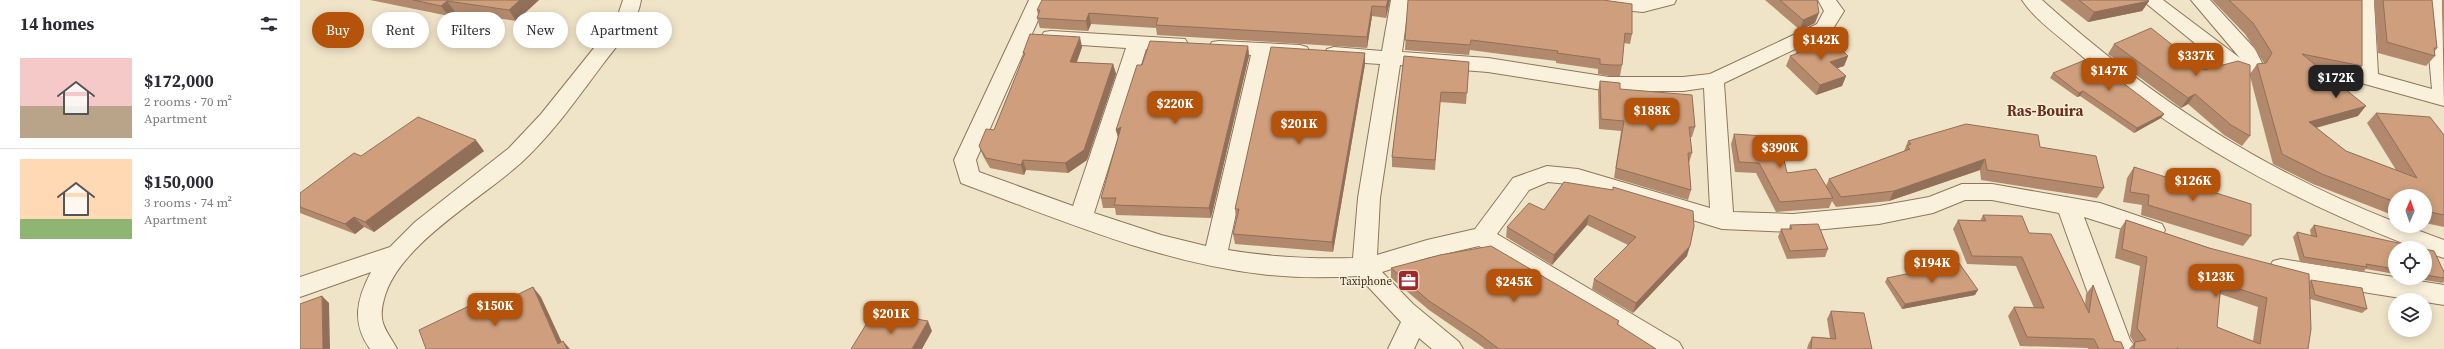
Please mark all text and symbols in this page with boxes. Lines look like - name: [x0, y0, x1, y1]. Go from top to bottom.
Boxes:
- text: 14 homes: [20, 12, 94, 36]
- chip: Buy: [312, 12, 364, 48]
- chip: Rent: [372, 12, 429, 48]
- chip: Filters: [437, 12, 505, 48]
- chip: New: [513, 12, 568, 48]
- chip: Apartment: [576, 12, 672, 48]
- icon: filters: [258, 13, 280, 35]
- pin: $142K: [1793, 27, 1849, 61]
- text: $142K: [1802, 31, 1840, 48]
- pin: $337K: [2168, 43, 2224, 77]
- text: $337K: [2177, 47, 2215, 64]
- pin: $147K: [2081, 58, 2137, 92]
- text: $147K: [2090, 62, 2128, 79]
- pin: $172K: [2308, 65, 2364, 99]
- text: $172,000: [144, 69, 214, 93]
- text: $172K: [2317, 69, 2355, 86]
- icon: home: [52, 74, 100, 122]
- pin: $220K: [1147, 91, 1203, 125]
- text: 2 rooms · 70 m²: [144, 93, 232, 110]
- text: $220K: [1156, 95, 1194, 112]
- pin: $188K: [1624, 98, 1680, 132]
- district label: Ras-Bouira: [2007, 100, 2084, 121]
- text: $188K: [1633, 102, 1671, 119]
- text: Apartment: [144, 110, 207, 127]
- pin: $201K: [1271, 111, 1327, 145]
- text: $201K: [1280, 115, 1318, 132]
- pin: $390K: [1752, 135, 1808, 169]
- text: $390K: [1761, 139, 1799, 156]
- pin: $126K: [2165, 168, 2221, 202]
- text: $150,000: [144, 170, 214, 194]
- text: $126K: [2174, 172, 2212, 189]
- icon: home: [52, 175, 100, 223]
- north arrow: [2388, 189, 2432, 233]
- map controls: [2388, 189, 2432, 337]
- text: 3 rooms · 74 m²: [144, 194, 232, 211]
- text: Apartment: [144, 211, 207, 228]
- button: locate: [2388, 241, 2432, 285]
- pin: $194K: [1904, 250, 1960, 284]
- text: $194K: [1913, 254, 1951, 271]
- pin: $123K: [2188, 264, 2244, 298]
- office icon: Taxiphone: [1395, 268, 1421, 294]
- text: $123K: [2197, 268, 2235, 285]
- pin: $245K: [1486, 269, 1542, 303]
- text: $245K: [1495, 273, 1533, 290]
- place label: Taxiphone: [1340, 274, 1392, 289]
- pin: $150K: [467, 293, 523, 327]
- button: layers: [2388, 293, 2432, 337]
- text: $150K: [476, 297, 514, 314]
- pin: $201K: [863, 301, 919, 335]
- text: $201K: [872, 305, 910, 322]

